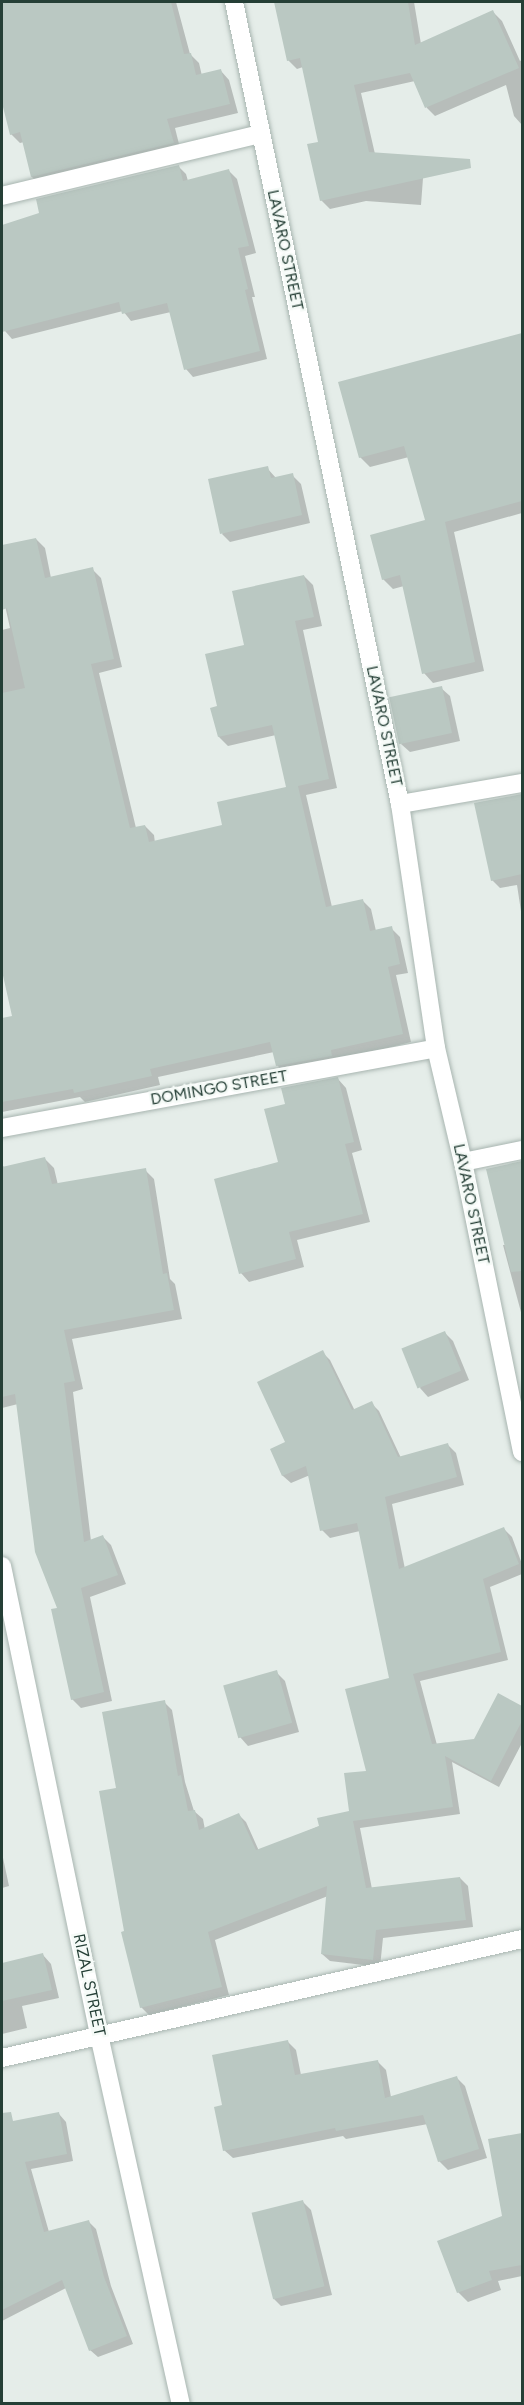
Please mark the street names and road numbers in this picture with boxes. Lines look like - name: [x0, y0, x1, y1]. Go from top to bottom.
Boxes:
- street label: LAVARO STREET: [263, 188, 307, 312]
- street label: LAVARO STREET: [362, 664, 406, 788]
- street label: DOMINGO STREET: [149, 1067, 289, 1109]
- street label: LAVARO STREET: [449, 1142, 493, 1266]
- street label: RIZAL STREET: [69, 1932, 109, 2038]

